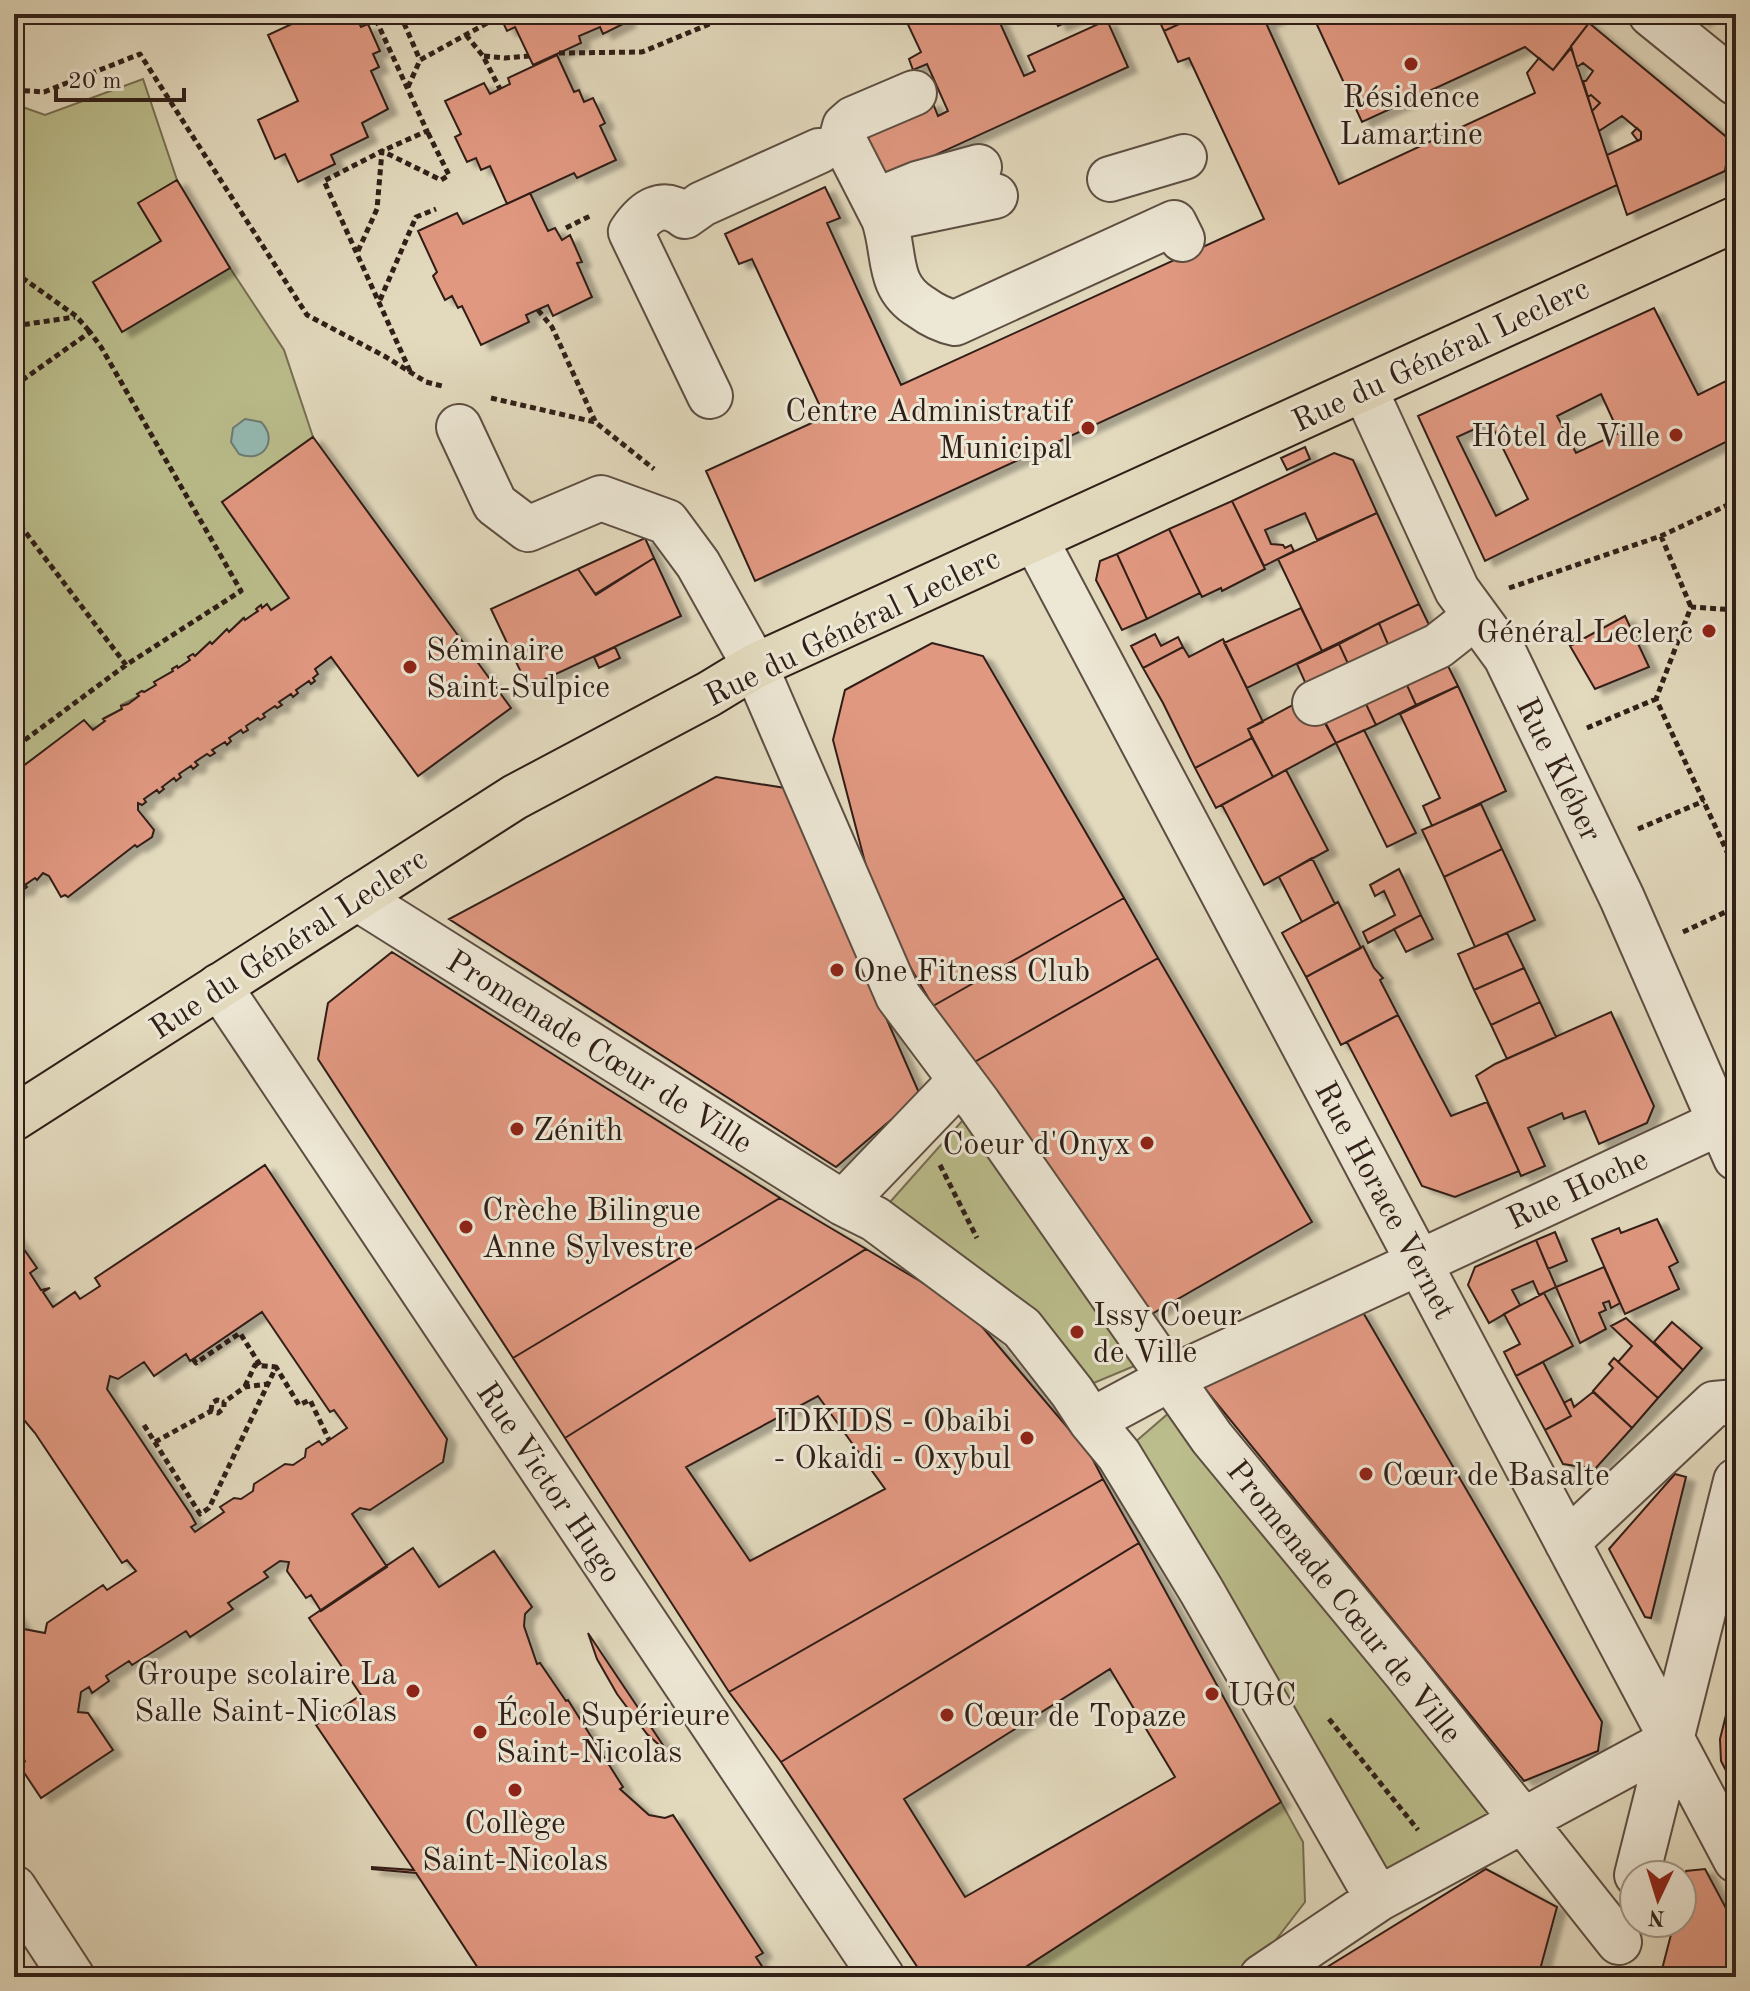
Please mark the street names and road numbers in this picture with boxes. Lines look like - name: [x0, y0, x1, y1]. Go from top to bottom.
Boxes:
- street label: Rue du Général Leclerc: [1288, 274, 1595, 440]
- street label: Rue du Général Leclerc: [701, 543, 1006, 714]
- street label: Rue Kléber: [1509, 693, 1606, 847]
- street label: Rue du Général Leclerc: [145, 844, 434, 1047]
- street label: Promenade Cœur de Ville: [440, 946, 757, 1161]
- street label: Rue Horace Vernet: [1307, 1077, 1459, 1325]
- street label: Rue Hoche: [1503, 1144, 1653, 1237]
- street label: Rue Victor Hugo: [469, 1378, 626, 1590]
- street label: Promenade Cœur de Ville: [1219, 1455, 1466, 1750]

